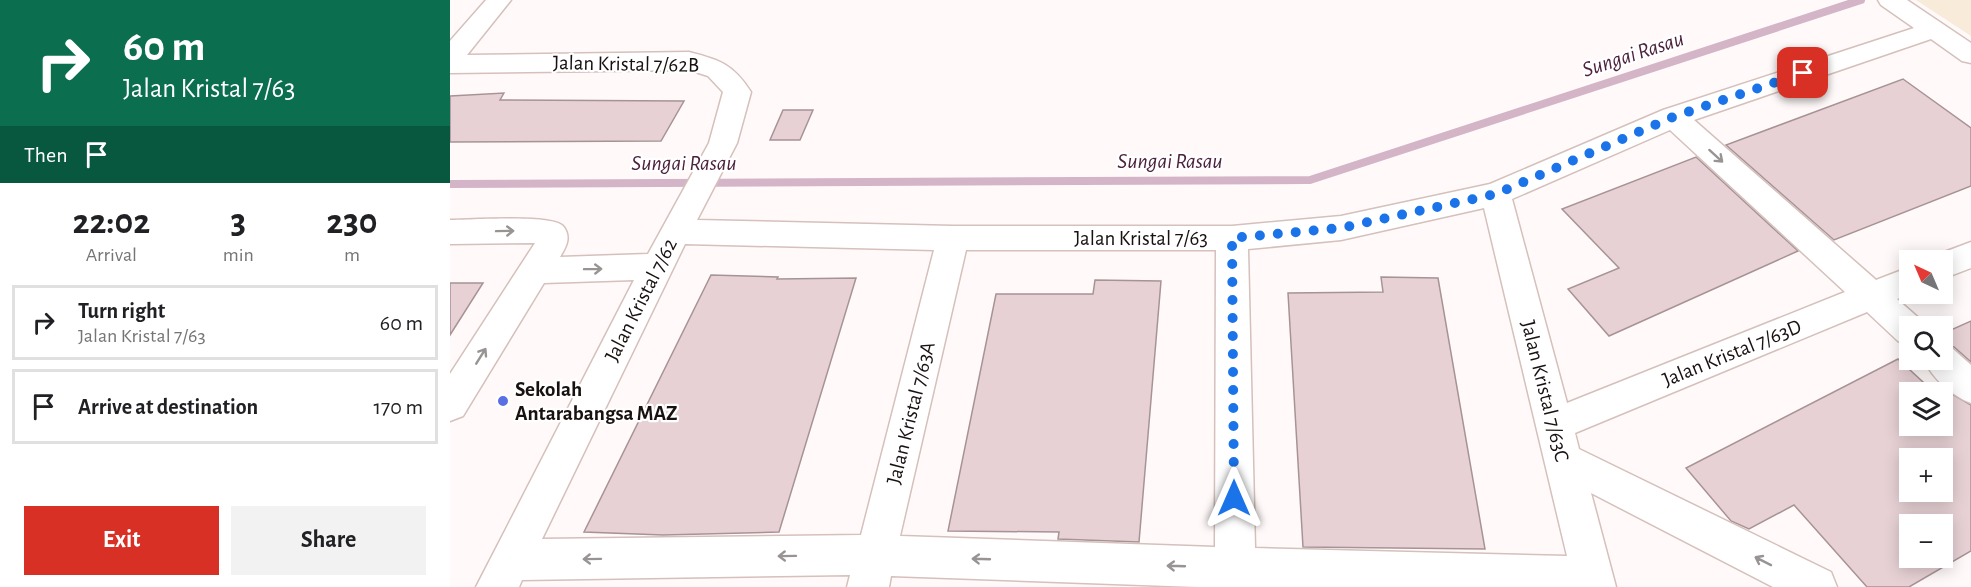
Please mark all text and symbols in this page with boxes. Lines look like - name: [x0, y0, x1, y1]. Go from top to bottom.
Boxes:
- icon: right: [24, 24, 102, 102]
- text: 60 m: [123, 26, 205, 68]
- water label: Sungai Rasau: [1579, 27, 1687, 81]
- pin: [1777, 47, 1828, 98]
- street label: Jalan Kristal 7/62B: [553, 52, 699, 76]
- icon: arrive: [1786, 56, 1819, 89]
- text: Jalan Kristal 7/63: [123, 75, 295, 102]
- icon: arrive: [80, 138, 113, 171]
- text: Then: [24, 144, 68, 166]
- one-way arrow: [1709, 149, 1724, 163]
- water label: Sungai Rasau: [1117, 150, 1223, 172]
- water label: Sungai Rasau: [631, 152, 737, 174]
- text: 22:02: [72, 204, 150, 240]
- text: 3: [231, 204, 246, 240]
- text: 230: [326, 204, 378, 240]
- one-way arrow: [494, 225, 514, 237]
- street label: Jalan Kristal 7/63: [1074, 228, 1208, 249]
- street label: Jalan Kristal 7/62: [601, 235, 681, 365]
- text: Arrival: [86, 245, 137, 265]
- text: min: [223, 245, 254, 265]
- text: m: [344, 245, 360, 265]
- north arrow: [1899, 250, 1953, 304]
- map controls: [1899, 250, 1953, 568]
- one-way arrow: [582, 263, 602, 275]
- text: Turn right: [78, 300, 165, 322]
- icon: right: [27, 306, 60, 339]
- text: 60 m: [380, 312, 423, 334]
- street label: Jalan Kristal 7/63D: [1660, 316, 1804, 390]
- button: search: [1899, 316, 1953, 370]
- street label: Jalan Kristal 7/63C: [1517, 318, 1573, 464]
- text: Jalan Kristal 7/63: [78, 326, 206, 346]
- street label: Jalan Kristal 7/63A: [883, 340, 939, 486]
- one-way arrow: [475, 348, 487, 365]
- place label: Sekolah Antarabangsa MAZ: [515, 379, 678, 424]
- button: layers: [1899, 382, 1953, 436]
- icon: arrive: [27, 390, 60, 423]
- marker: Sekolah Antarabangsa MAZ: [496, 394, 510, 408]
- text: Arrive at destination: [78, 396, 258, 418]
- text: 170 m: [373, 396, 423, 418]
- button: +: [1899, 448, 1953, 502]
- position arrow: [1202, 466, 1266, 530]
- button: Exit: [24, 506, 219, 575]
- button: Share: [231, 506, 426, 575]
- button: −: [1899, 514, 1953, 568]
- one-way arrow: [777, 550, 797, 562]
- one-way arrow: [582, 553, 602, 565]
- one-way arrow: [972, 553, 992, 564]
- one-way arrow: [1755, 554, 1773, 566]
- one-way arrow: [1167, 561, 1187, 572]

